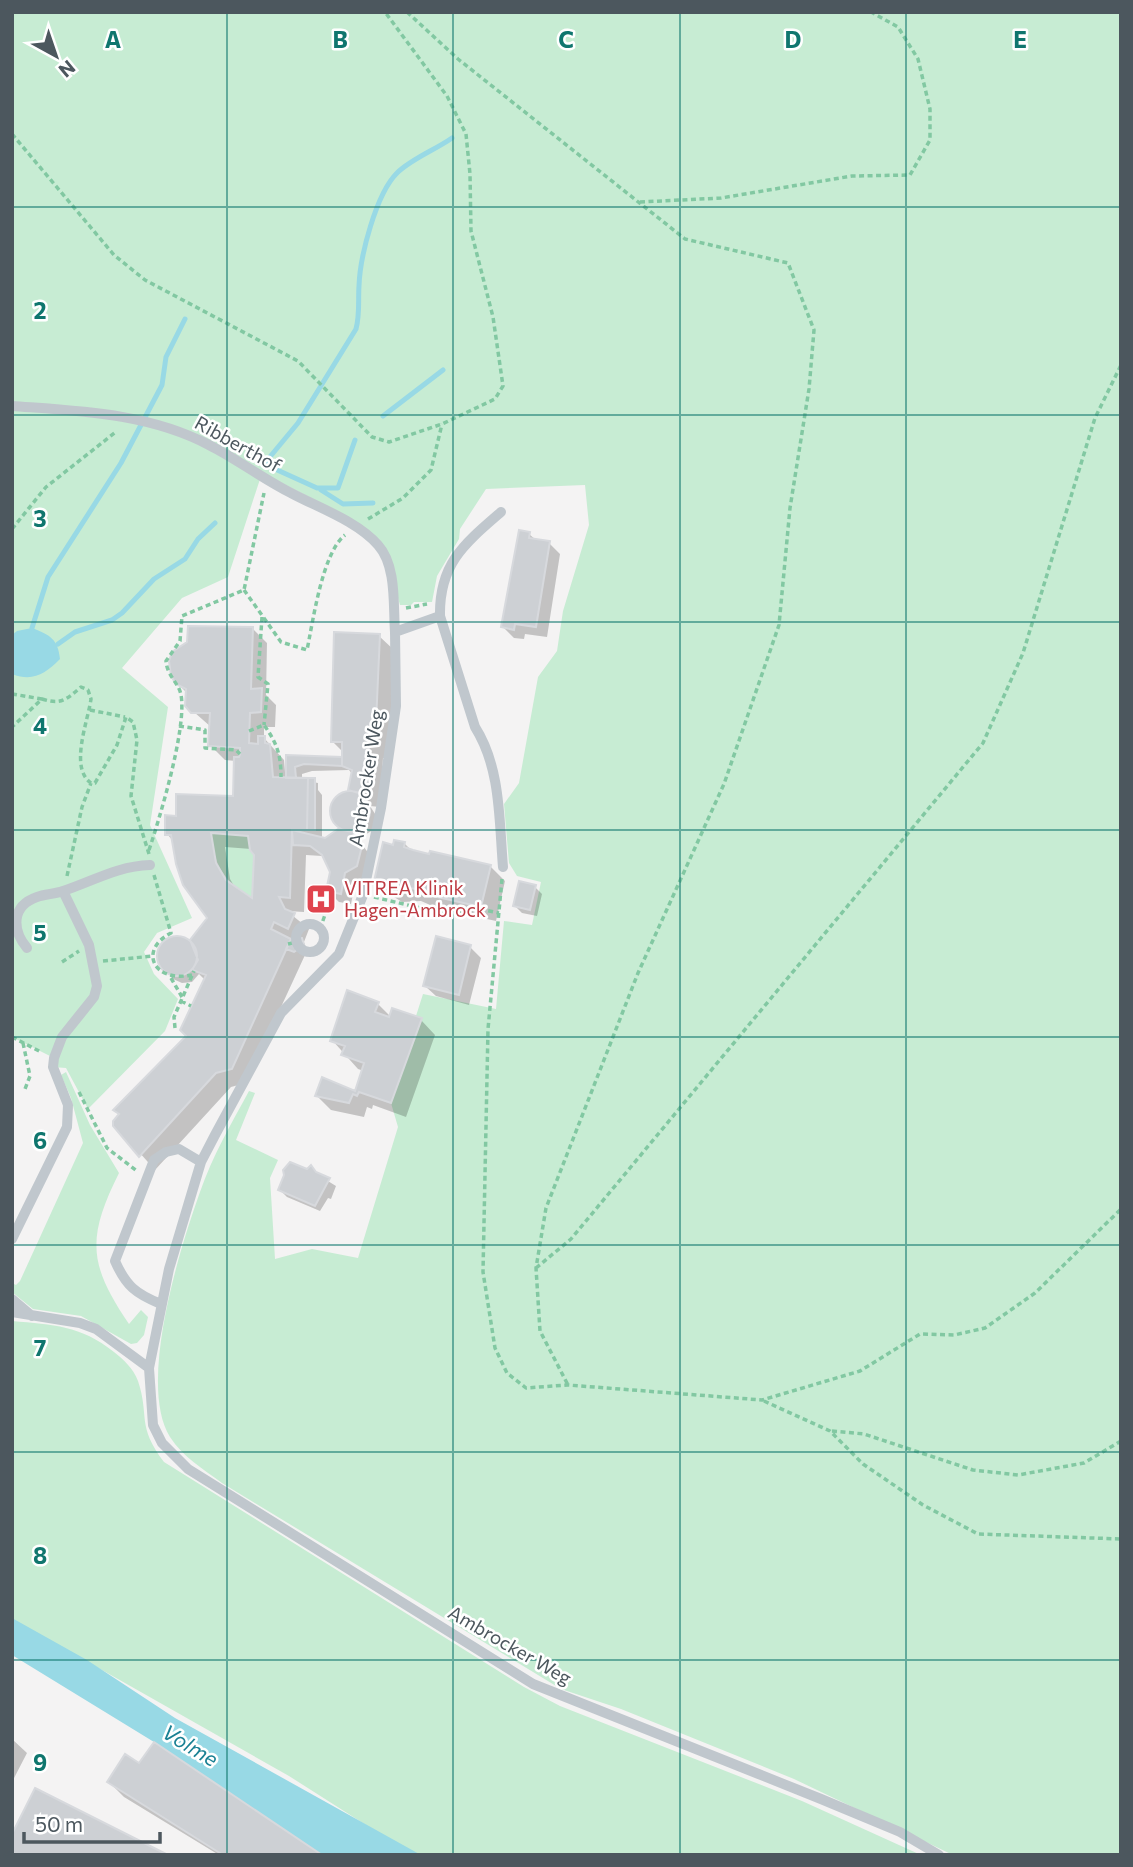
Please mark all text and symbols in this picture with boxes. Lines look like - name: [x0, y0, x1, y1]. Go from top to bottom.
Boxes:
- north arrow: [21, 21, 91, 91]
- text: A: [105, 25, 122, 53]
- text: B: [332, 25, 348, 53]
- text: C: [558, 25, 574, 53]
- text: D: [785, 25, 802, 53]
- text: E: [1013, 25, 1027, 53]
- text: N: [54, 56, 80, 83]
- text: 2: [33, 296, 47, 324]
- street label: Ribberthof: [191, 410, 286, 477]
- text: 3: [33, 504, 47, 532]
- street label: Ambrocker Weg: [343, 708, 388, 848]
- text: 4: [33, 711, 47, 739]
- place label: VITREA Klinik Hagen-Ambrock: [344, 876, 486, 921]
- hospital icon: VITREA Klinik Hagen-Ambrock: [304, 882, 338, 916]
- text: 5: [33, 918, 47, 946]
- text: 6: [33, 1126, 47, 1154]
- text: 7: [34, 1333, 46, 1361]
- text: 8: [33, 1541, 47, 1569]
- street label: Ambrocker Weg: [445, 1600, 576, 1689]
- water label: Volme: [158, 1718, 223, 1771]
- text: 9: [33, 1748, 47, 1776]
- scale bar: [24, 1800, 161, 1844]
- text: 50 m: [35, 1811, 83, 1836]

